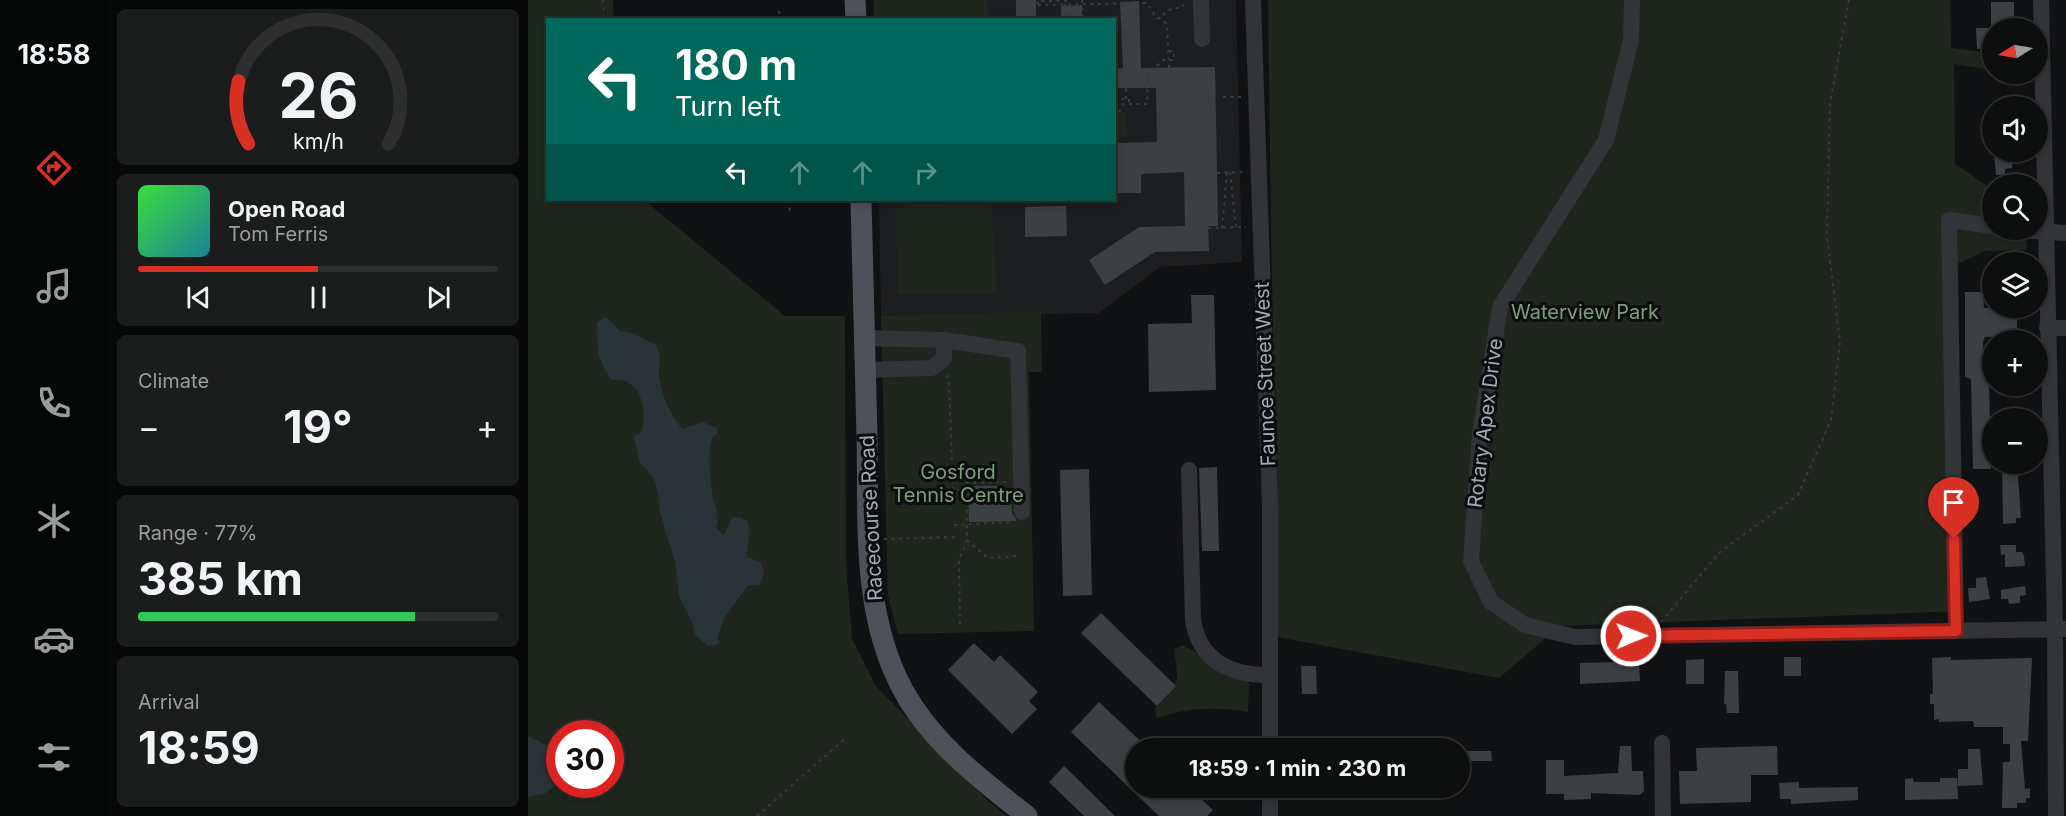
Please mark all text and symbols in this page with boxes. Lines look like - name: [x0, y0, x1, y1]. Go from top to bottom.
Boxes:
- north arrow: [1982, 18, 2048, 84]
- map controls: [1982, 18, 2048, 474]
- text: 18:58: [17, 38, 91, 71]
- text: 180 m: [675, 39, 797, 90]
- icon: left: [576, 42, 654, 120]
- text: 26: [278, 58, 358, 133]
- text: Turn left: [675, 90, 781, 123]
- button: sound: [1982, 96, 2048, 162]
- text: km/h: [293, 128, 343, 154]
- icon: directions: [33, 147, 75, 189]
- icon: left: [720, 156, 753, 189]
- icon: ahead: [783, 156, 816, 189]
- icon: ahead: [846, 156, 879, 189]
- icon: right: [909, 156, 942, 189]
- button: search: [1982, 174, 2048, 240]
- text: Open Road: [228, 196, 345, 222]
- text: Tom Ferris: [228, 222, 328, 246]
- button: layers: [1982, 252, 2048, 318]
- icon: music: [33, 265, 75, 307]
- icon: previous: [182, 281, 215, 314]
- icon: pause: [302, 281, 335, 314]
- icon: next: [422, 281, 455, 314]
- street label: Faunce Street West: [1250, 281, 1280, 467]
- park label: Waterview Park: [1511, 300, 1659, 324]
- button: +: [1982, 330, 2048, 396]
- street label: Rotary Apex Drive: [1463, 337, 1507, 509]
- text: Climate: [138, 369, 209, 393]
- icon: phone: [33, 382, 75, 424]
- text: 19°: [283, 399, 353, 454]
- text: −: [138, 407, 160, 447]
- text: +: [476, 407, 498, 447]
- button: −: [1982, 408, 2048, 474]
- street label: Racecourse Road: [855, 435, 887, 601]
- park label: Gosford Tennis Centre: [892, 460, 1024, 507]
- pin: [1928, 477, 1979, 539]
- icon: arrive: [1937, 486, 1970, 519]
- icon: climate: [33, 500, 75, 542]
- text: Range · 77%: [138, 521, 257, 545]
- text: 385 km: [138, 551, 303, 606]
- position arrow: [1599, 604, 1663, 668]
- icon: car: [33, 618, 75, 660]
- text: Arrival: [138, 690, 200, 714]
- text: 18:59: [138, 720, 260, 775]
- speed limit sign: 30: [546, 720, 624, 798]
- icon: filters: [33, 736, 75, 778]
- text: 18:59 · 1 min · 230 m: [1189, 755, 1406, 781]

